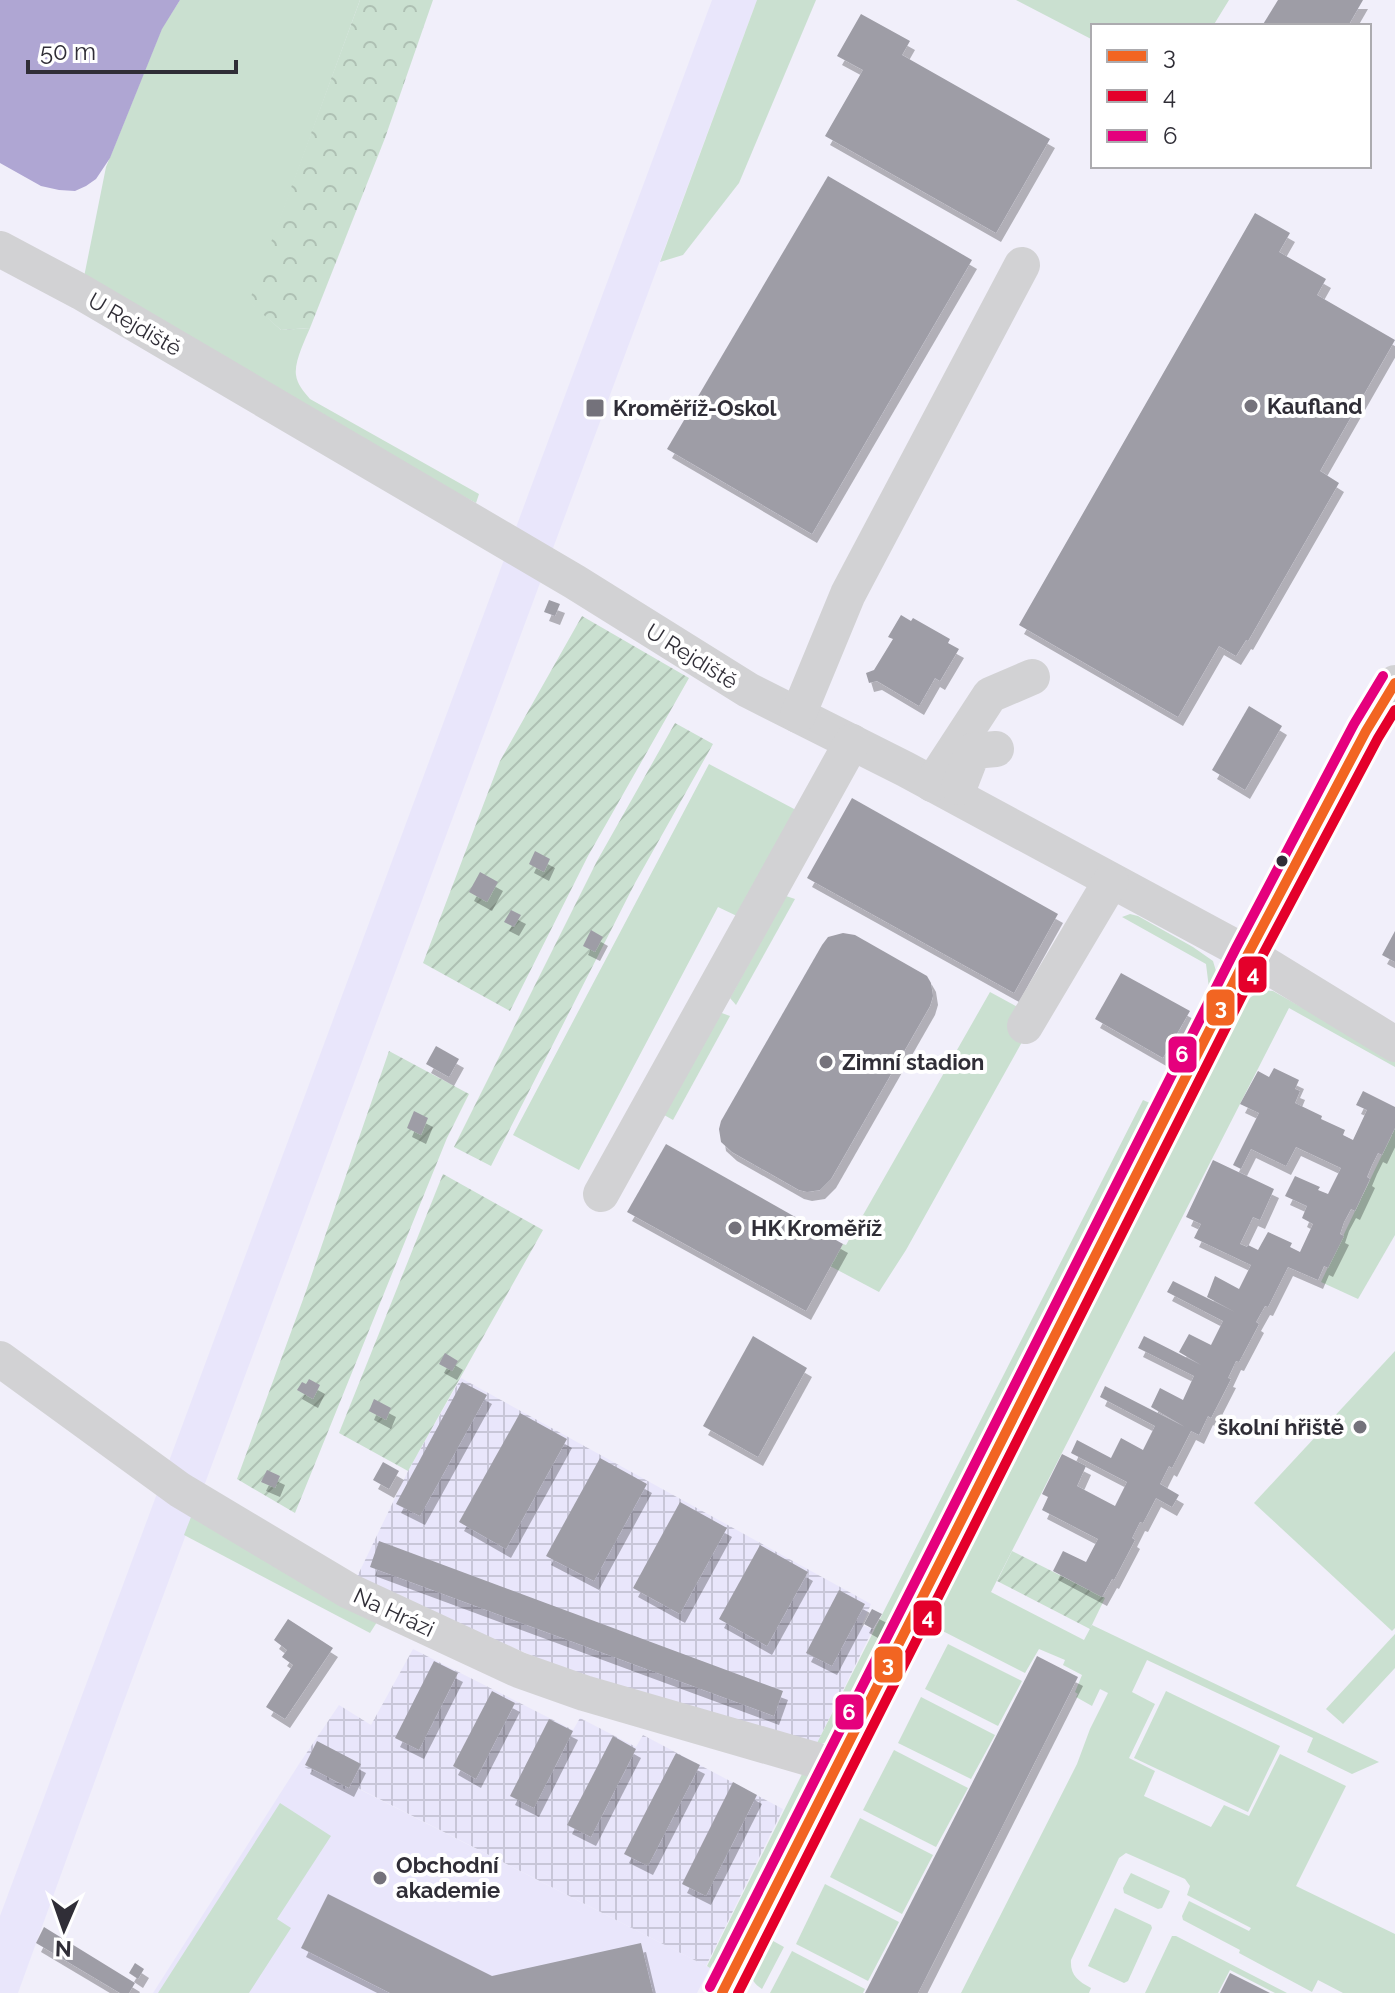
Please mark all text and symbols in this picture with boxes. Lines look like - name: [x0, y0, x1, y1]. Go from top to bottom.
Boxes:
- scale bar: [28, 24, 236, 74]
- legend: [1091, 24, 1371, 168]
- text: 50 m: [40, 37, 96, 66]
- text: 3: [1163, 41, 1176, 70]
- text: 4: [1163, 81, 1176, 110]
- text: 6: [1163, 121, 1177, 150]
- street label: U Rejdiště: [84, 287, 186, 361]
- place label: Kaufland: [1267, 393, 1362, 419]
- place label: Kroměříž-Oskol: [613, 395, 778, 421]
- marker: Kroměříž-Oskol: [584, 397, 606, 419]
- marker: Kaufland: [1242, 397, 1260, 415]
- street label: U Rejdiště: [641, 618, 743, 694]
- unlabelled marker: [1274, 853, 1290, 869]
- line badge: 4: [1237, 955, 1268, 994]
- text: 4: [1247, 961, 1259, 987]
- line badge: 3: [1205, 988, 1236, 1027]
- text: 3: [1215, 994, 1227, 1020]
- line badge: 6: [1167, 1035, 1198, 1074]
- text: 6: [1175, 1041, 1189, 1067]
- place label: Zimní stadion: [842, 1049, 984, 1075]
- marker: Zimní stadion: [817, 1053, 835, 1071]
- place label: HK Kroměříž: [751, 1215, 882, 1241]
- marker: HK Kroměříž: [726, 1219, 744, 1237]
- place label: školní hřiště: [1217, 1414, 1344, 1440]
- marker: školní hřiště: [1351, 1418, 1369, 1436]
- street label: Na Hrázi: [350, 1582, 438, 1642]
- line badge: 4: [912, 1599, 943, 1637]
- text: 4: [922, 1604, 934, 1630]
- line badge: 3: [873, 1645, 904, 1684]
- text: 3: [882, 1651, 894, 1677]
- line badge: 6: [834, 1693, 865, 1731]
- text: 6: [842, 1699, 856, 1725]
- place label: Obchodní akademie: [396, 1852, 500, 1903]
- marker: Obchodní akademie: [371, 1869, 389, 1887]
- north arrow: [24, 1889, 104, 1969]
- text: N: [54, 1936, 72, 1962]

